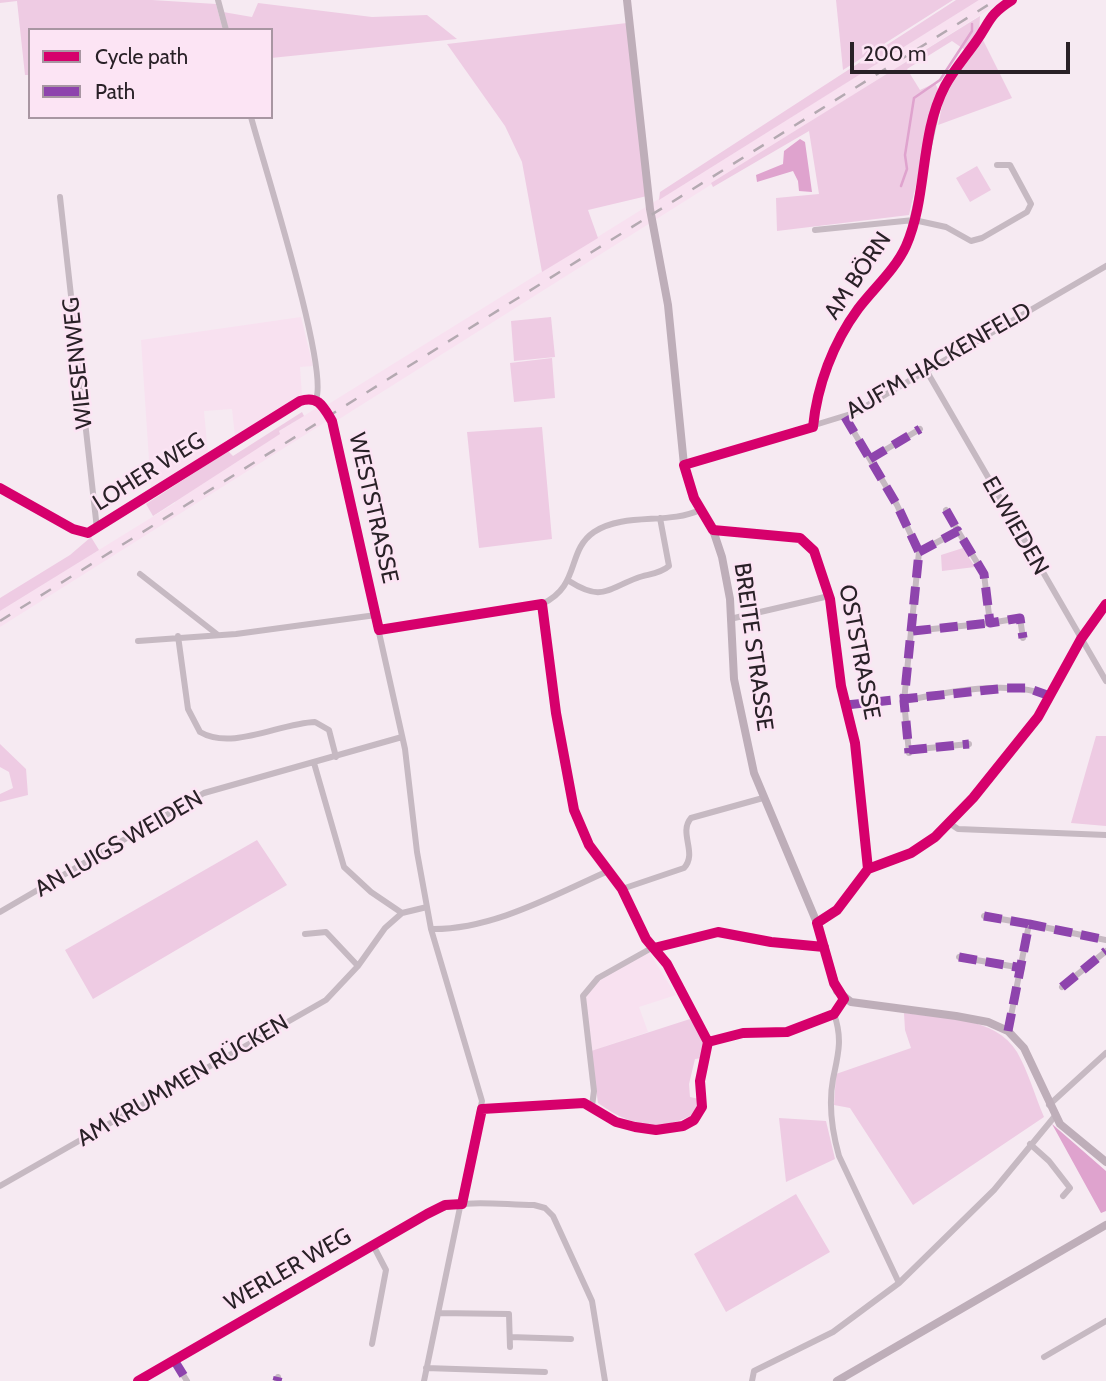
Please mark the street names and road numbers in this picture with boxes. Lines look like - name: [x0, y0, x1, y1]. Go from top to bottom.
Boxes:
- street label: AM BÖRN: [819, 227, 897, 325]
- street label: WIESENWEG: [57, 296, 99, 430]
- street label: AUF'M HACKENFELD: [842, 297, 1036, 425]
- street label: LOHER WEG: [88, 427, 210, 517]
- street label: WESTSTRASSE: [342, 430, 404, 586]
- street label: ELWIEDEN: [976, 472, 1054, 580]
- street label: BREITE STRASSE: [728, 561, 778, 733]
- street label: OSTSTRASSE: [832, 582, 886, 722]
- street label: AN LUIGS WEIDEN: [30, 785, 208, 903]
- street label: AM KRUMMEN RÜCKEN: [72, 1009, 294, 1153]
- street label: WERLER WEG: [220, 1223, 356, 1317]

